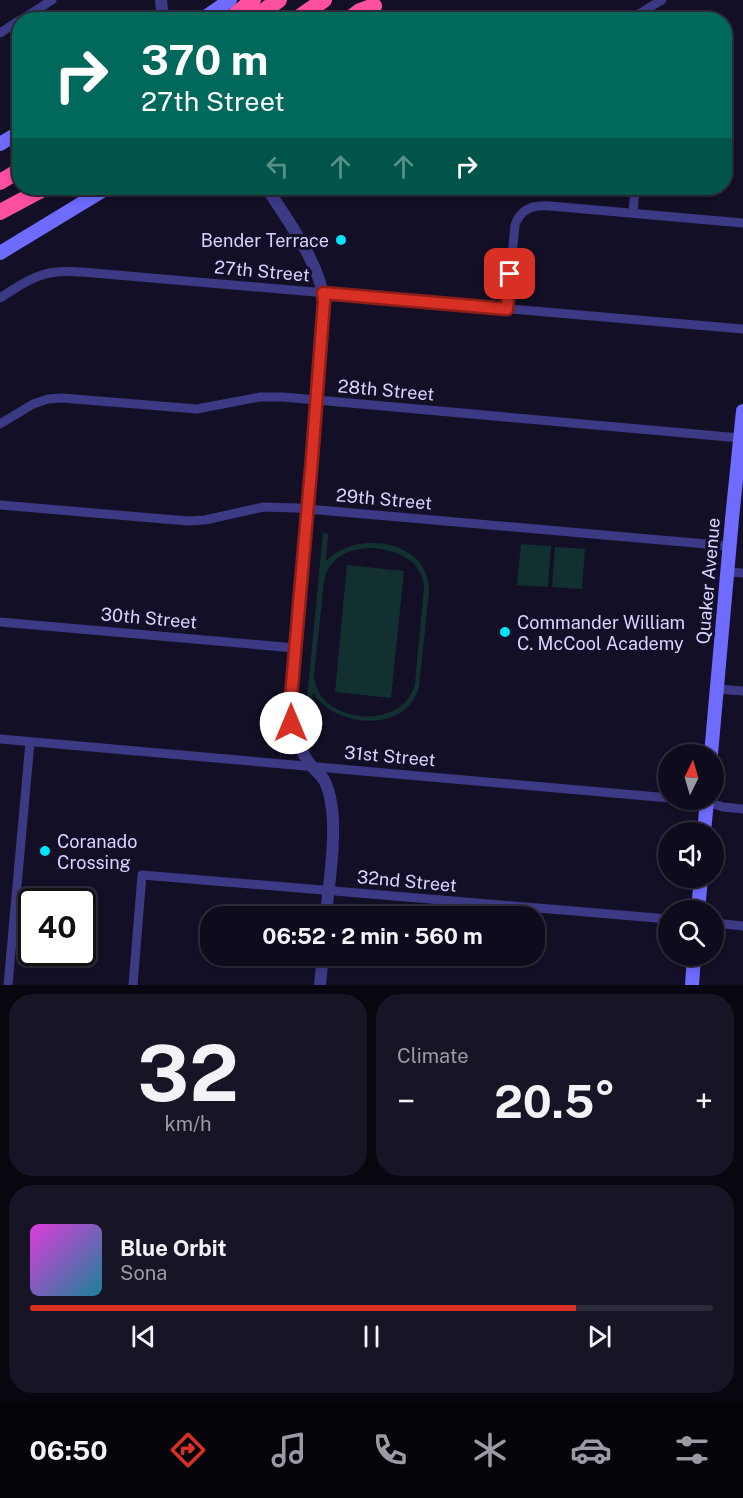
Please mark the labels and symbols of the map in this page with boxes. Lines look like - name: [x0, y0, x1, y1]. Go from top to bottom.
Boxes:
- place label: Bender Terrace: [201, 230, 329, 251]
- marker: Bender Terrace: [334, 233, 348, 247]
- pin: [484, 248, 535, 299]
- street label: 27th Street: [213, 256, 311, 286]
- street label: 28th Street: [337, 375, 435, 405]
- street label: 29th Street: [335, 484, 433, 514]
- street label: Quaker Avenue: [692, 517, 724, 645]
- street label: 30th Street: [100, 603, 198, 633]
- place label: Commander William C. McCool Academy: [517, 612, 685, 654]
- marker: Commander William C. McCool Academy: [498, 625, 512, 639]
- position arrow: [259, 691, 323, 755]
- street label: 31st Street: [343, 742, 437, 770]
- north arrow: [658, 744, 724, 810]
- place label: Coranado Crossing: [57, 831, 137, 873]
- marker: Coranado Crossing: [38, 844, 52, 858]
- street label: 32nd Street: [356, 866, 458, 896]
- speed limit sign: 40: [18, 888, 96, 966]

